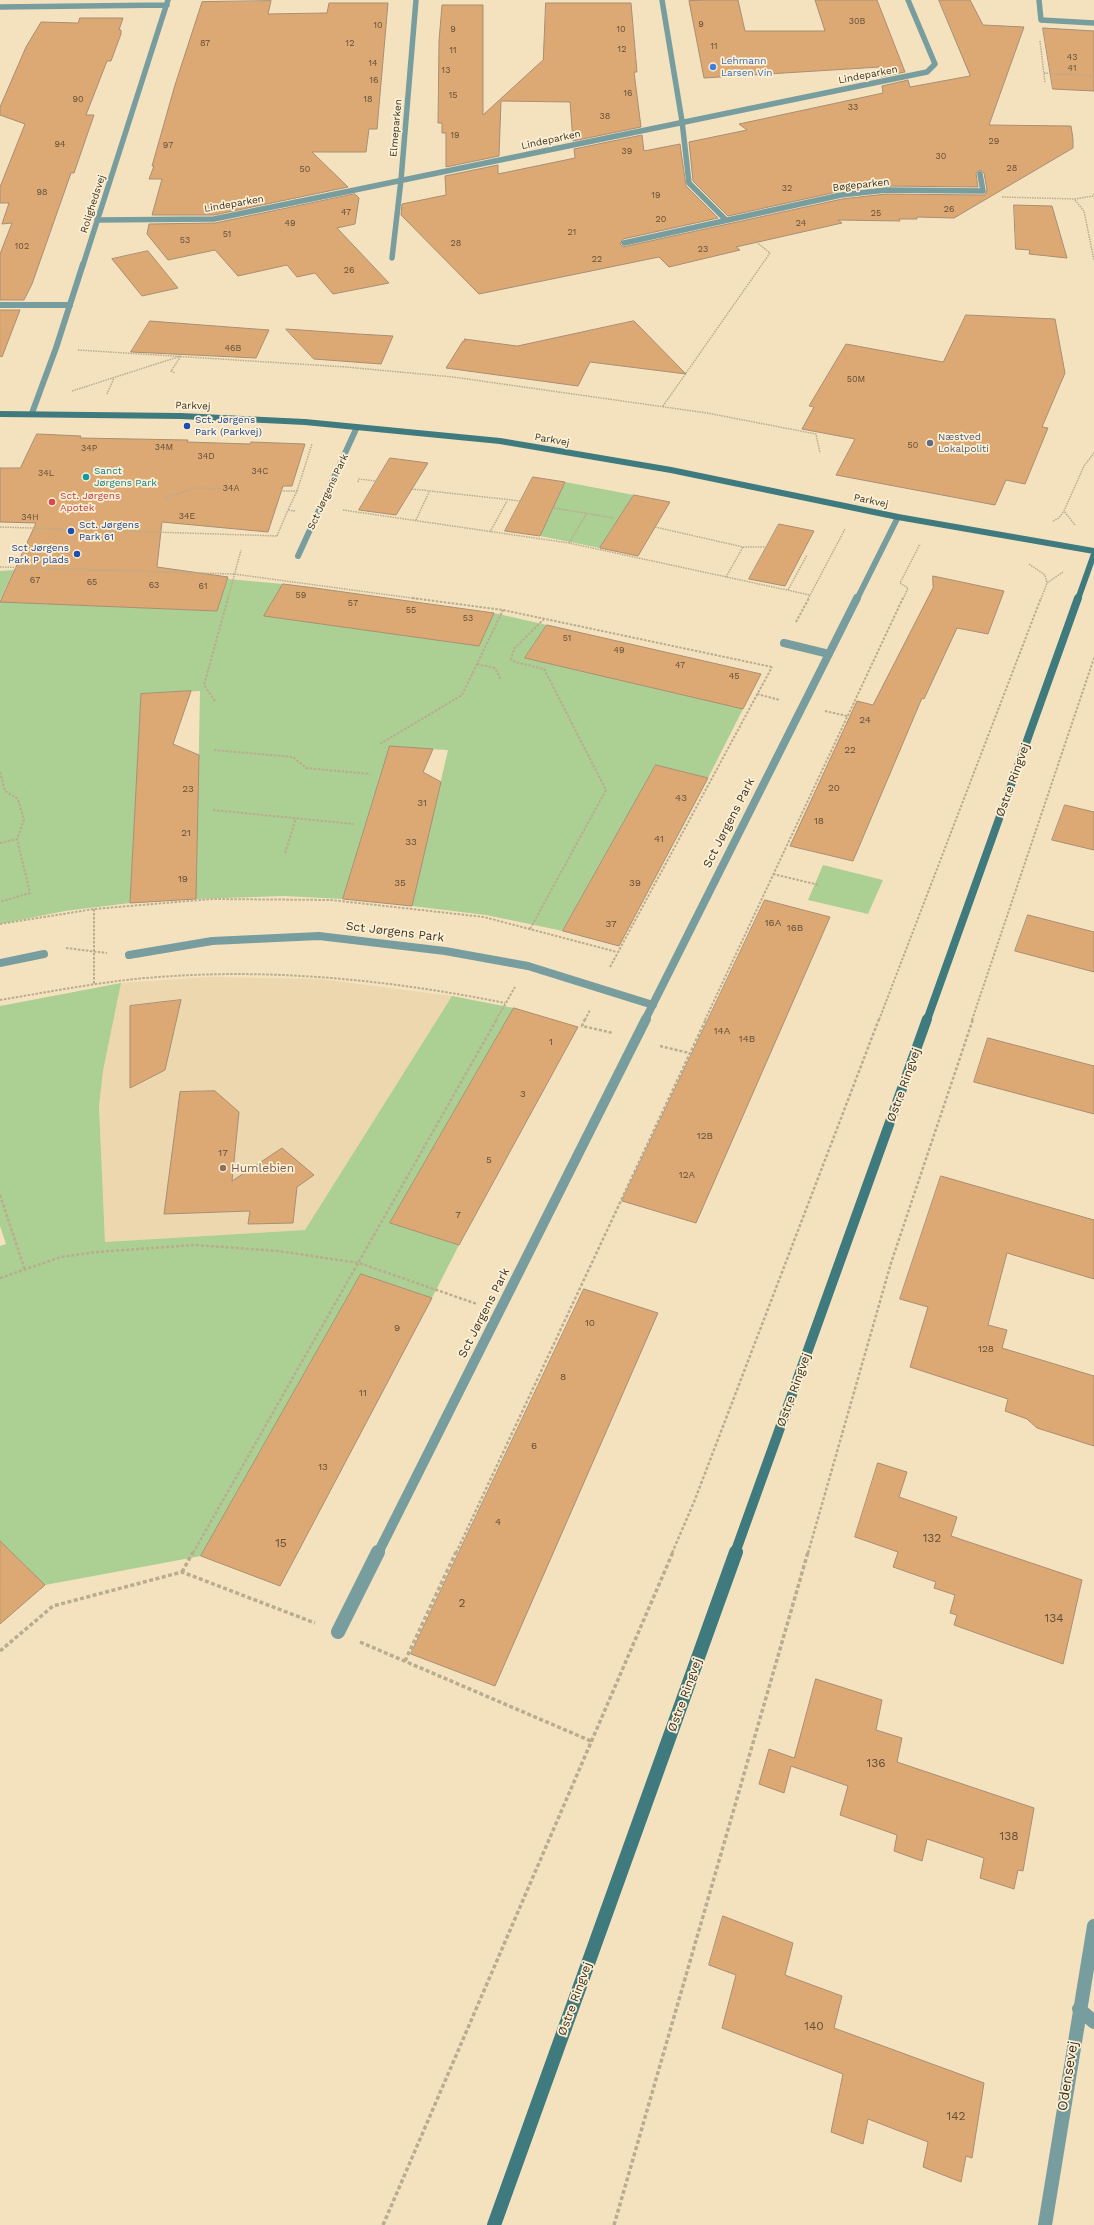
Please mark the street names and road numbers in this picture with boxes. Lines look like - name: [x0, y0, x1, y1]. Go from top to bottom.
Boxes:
- street label: Lindeparken: [837, 63, 899, 87]
- street label: Elmeparken: [387, 98, 405, 158]
- street label: Lindeparken: [520, 128, 582, 152]
- street label: Rolighedsvej: [78, 173, 108, 235]
- street label: Bøgeparken: [832, 176, 890, 194]
- street label: Lindeparken: [203, 193, 265, 215]
- street label: Parkvej: [175, 399, 211, 413]
- street label: Parkvej: [534, 431, 570, 449]
- street label: Sct Jørgens Park: [305, 452, 351, 532]
- street label: Parkvej: [853, 491, 889, 511]
- street label: Østre Ringvej: [993, 741, 1033, 819]
- street label: Sct Jørgens Park: [700, 776, 758, 870]
- street label: Sct Jørgens Park: [345, 919, 445, 945]
- street label: Østre Ringvej: [884, 1046, 924, 1124]
- street label: Sct Jørgens Park: [455, 1266, 513, 1360]
- street label: Østre Ringvej: [774, 1351, 814, 1429]
- street label: Østre Ringvej: [665, 1656, 705, 1734]
- street label: Østre Ringvej: [555, 1960, 595, 2038]
- street label: Odensevej: [1054, 2040, 1082, 2112]

